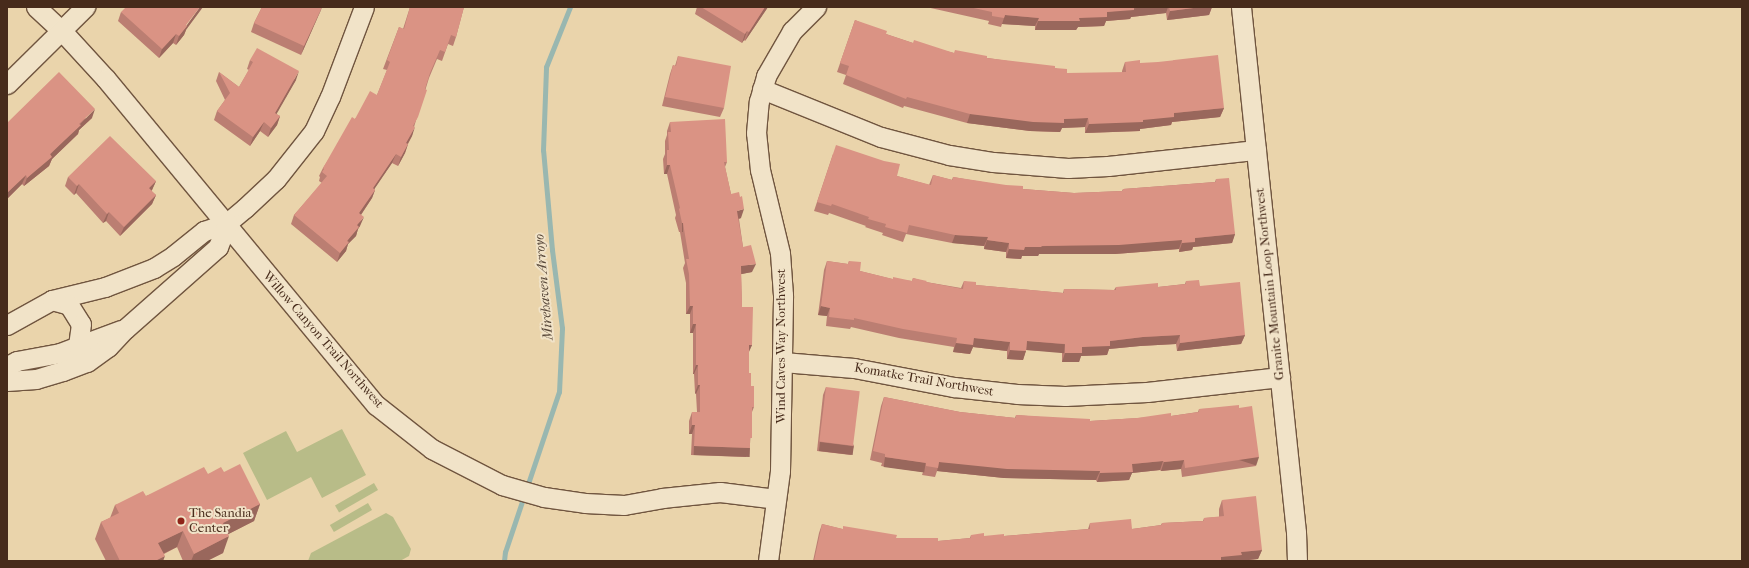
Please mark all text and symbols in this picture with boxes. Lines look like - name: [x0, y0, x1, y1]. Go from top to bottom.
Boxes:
- street label: Granite Mountain Loop Northwest: [1252, 187, 1288, 381]
- water label: Mirehaven Arroyo: [531, 233, 557, 341]
- street label: Willow Canyon Trail Northwest: [259, 268, 387, 412]
- street label: Wind Caves Way Northwest: [773, 269, 789, 423]
- street label: Komatke Trail Northwest: [853, 360, 995, 400]
- place label: The Sandia Center: [189, 506, 252, 537]
- marker: The Sandia Center: [176, 516, 186, 526]

